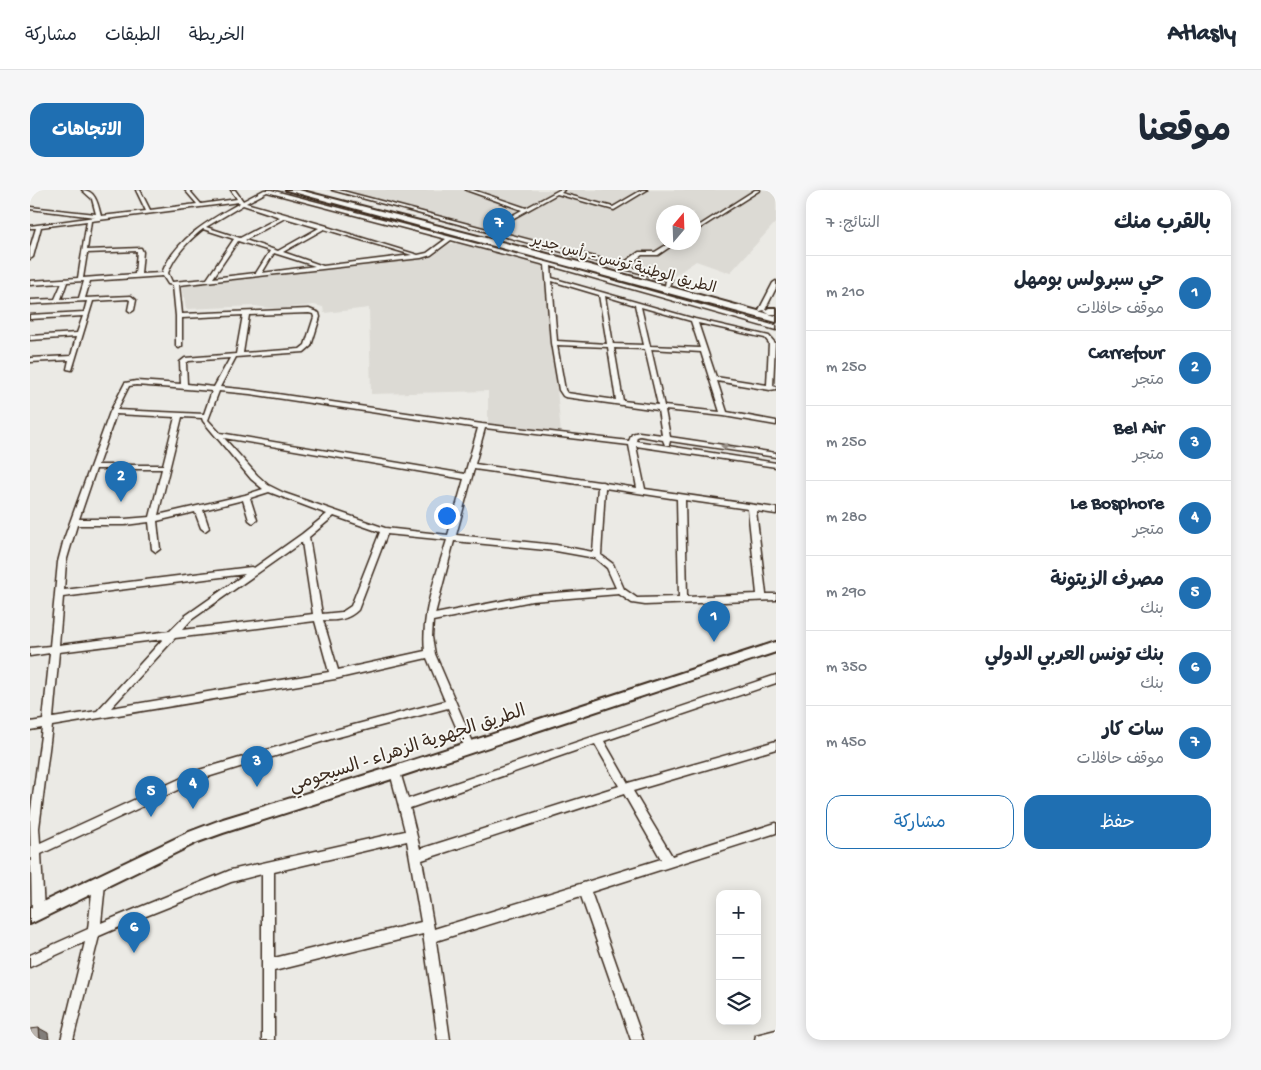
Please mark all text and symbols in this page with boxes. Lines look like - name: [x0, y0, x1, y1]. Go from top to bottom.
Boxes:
- text: Atlasly: [1168, 20, 1236, 49]
- text: مشاركة: [25, 26, 77, 47]
- text: الطبقات: [105, 26, 161, 47]
- text: الخريطة: [189, 26, 245, 47]
- button: الاتجاهات: [30, 103, 144, 157]
- text: موقعنا: [1138, 113, 1231, 154]
- north arrow: [656, 205, 701, 250]
- pin: 7: [483, 208, 515, 249]
- text: بالقرب منك: [1114, 212, 1211, 237]
- text: النتائج: 7: [826, 215, 880, 234]
- street label: الطريق الوطنية تونس - رأس جدير: [527, 229, 718, 298]
- text: حي سبرولس بومهل: [1014, 270, 1164, 293]
- text: 210 m: [826, 284, 865, 303]
- text: 1: [1192, 284, 1198, 303]
- text: موقف حافلات: [1076, 301, 1164, 320]
- text: Carrefour: [1089, 343, 1164, 366]
- text: 250 m: [826, 359, 867, 378]
- text: 2: [1191, 359, 1199, 378]
- text: متجر: [1133, 372, 1164, 391]
- text: Bel Air: [1114, 418, 1164, 441]
- text: 250 m: [826, 434, 867, 453]
- text: 3: [1191, 434, 1199, 453]
- one-way arrow: [719, 443, 735, 451]
- text: متجر: [1133, 447, 1164, 466]
- pin: 2: [105, 461, 137, 502]
- text: Le Bosphore: [1070, 493, 1164, 516]
- your location: [434, 503, 460, 529]
- text: 280 m: [826, 509, 867, 528]
- text: 4: [1191, 509, 1199, 528]
- text: متجر: [1133, 522, 1164, 541]
- text: مصرف الزيتونة: [1050, 570, 1164, 593]
- text: 290 m: [826, 584, 866, 603]
- text: 5: [1191, 584, 1199, 603]
- pin: 1: [698, 601, 730, 642]
- text: بنك: [1140, 601, 1164, 620]
- text: بنك تونس العربي الدولي: [985, 645, 1164, 668]
- text: 350 m: [826, 659, 867, 678]
- text: 6: [1191, 659, 1199, 678]
- text: بنك: [1140, 676, 1164, 695]
- street label: الطريق الجهوية الزهراء - السيجومي: [287, 701, 529, 800]
- text: سات كار: [1102, 720, 1164, 743]
- text: 450 m: [826, 734, 866, 753]
- text: 7: [1191, 734, 1199, 753]
- pin: 3: [241, 746, 273, 787]
- text: موقف حافلات: [1076, 751, 1164, 770]
- pin: 4: [177, 768, 209, 809]
- pin: 5: [135, 776, 167, 817]
- button: مشاركة: [826, 795, 1014, 849]
- button: حفظ: [1024, 795, 1211, 849]
- map controls: [716, 890, 761, 1025]
- button: +: [716, 890, 761, 935]
- pin: 6: [118, 912, 150, 953]
- button: −: [716, 935, 761, 980]
- button: layers: [716, 980, 761, 1025]

